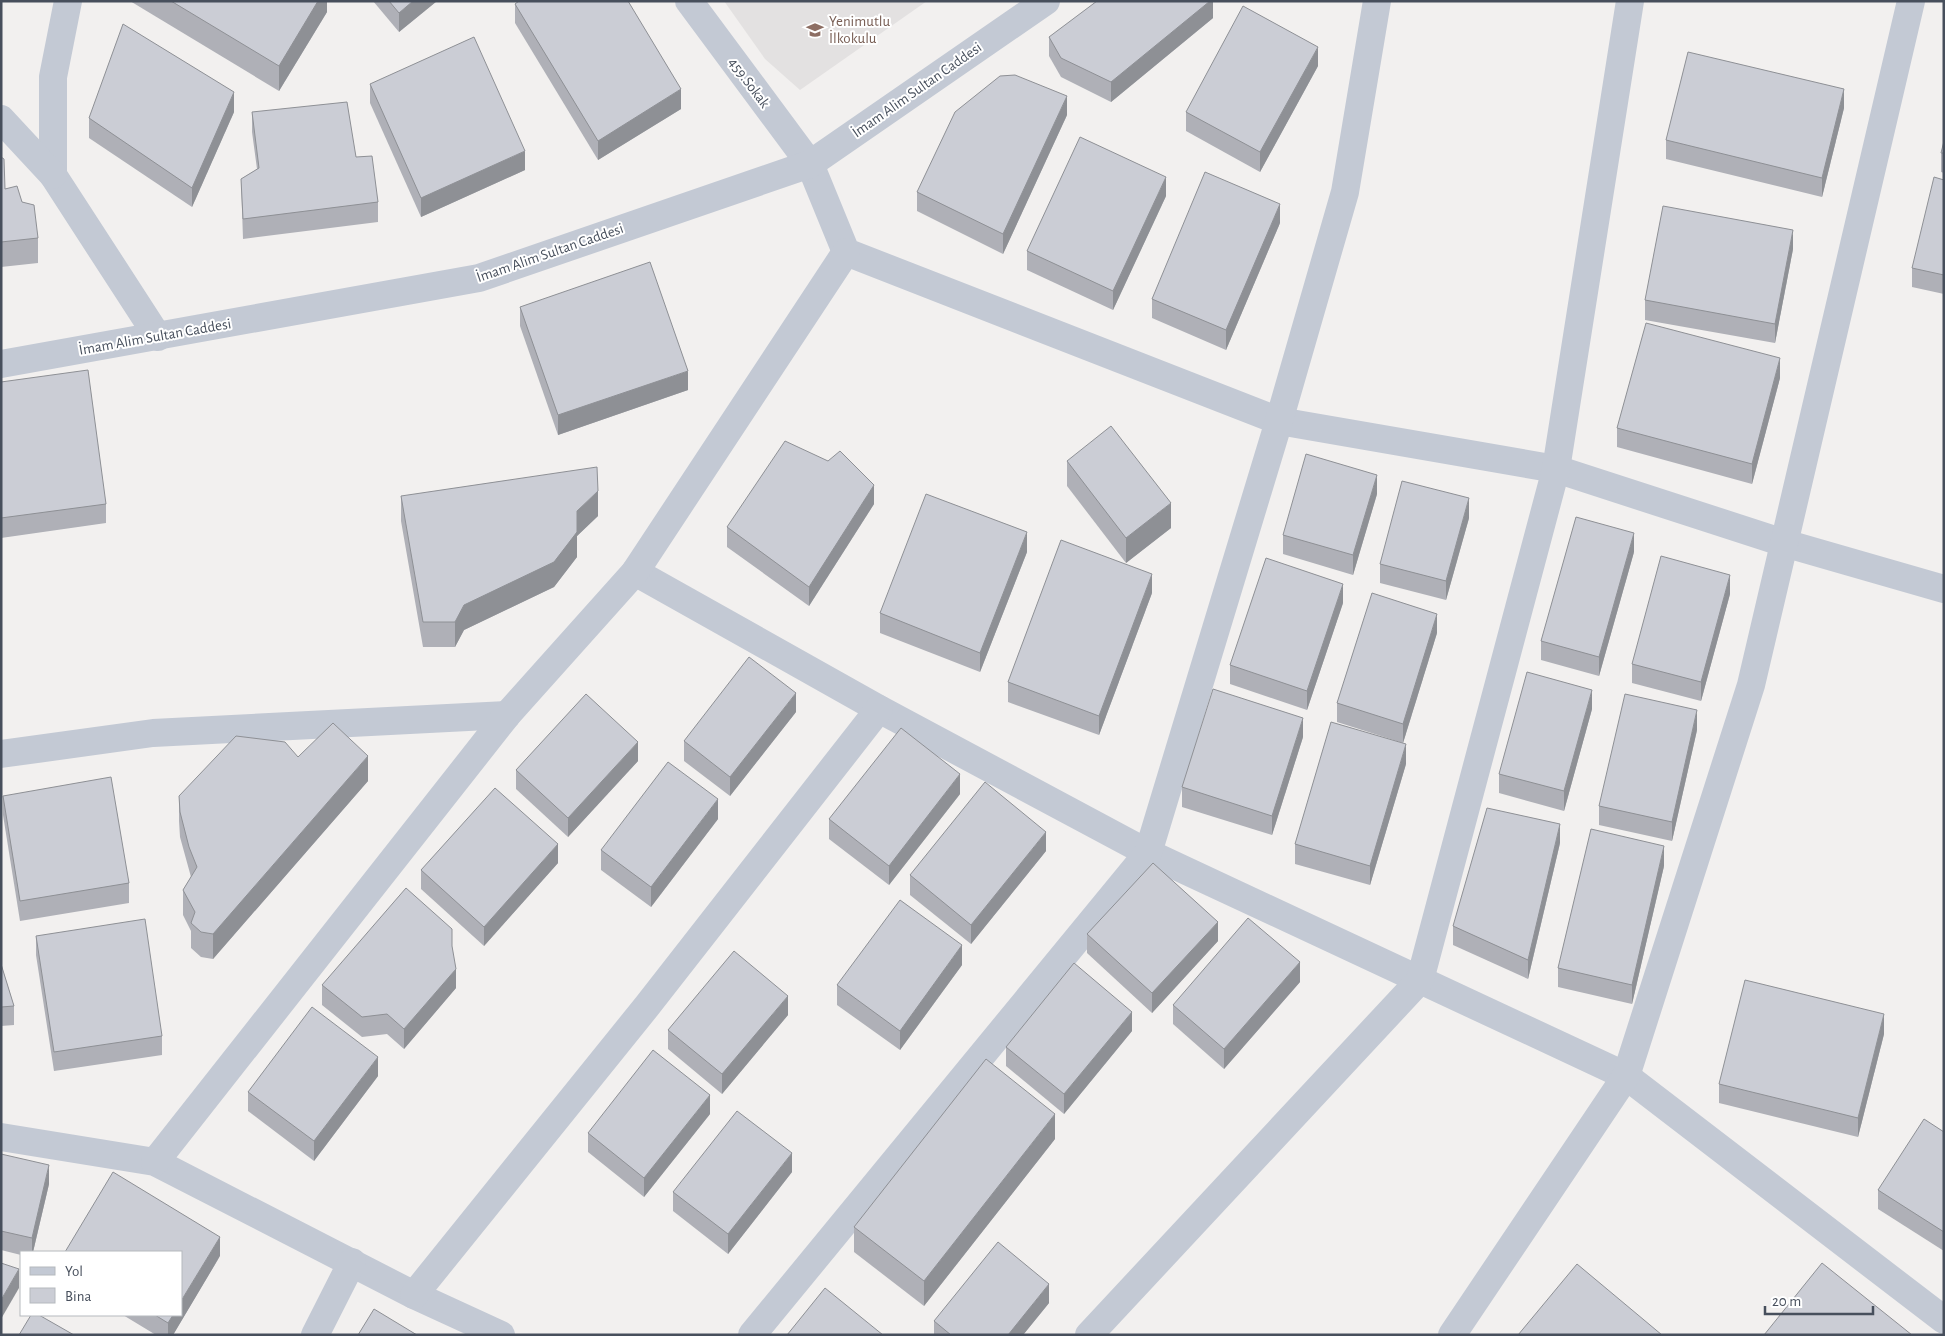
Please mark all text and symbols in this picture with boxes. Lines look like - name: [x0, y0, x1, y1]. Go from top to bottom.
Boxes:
- place label: Yenimutlu İlkokulu: [829, 14, 890, 46]
- school or university icon: Yenimutlu İlkokulu: [805, 20, 825, 40]
- street label: İmam Alim Sultan Caddesi: [848, 38, 984, 140]
- street label: 459.Sokak: [725, 55, 773, 111]
- street label: İmam Alim Sultan Caddesi: [474, 219, 625, 285]
- street label: İmam Alim Sultan Caddesi: [77, 314, 232, 358]
- legend: [20, 1251, 182, 1316]
- text: Yol: [65, 1264, 83, 1279]
- scale bar: [1765, 1284, 1872, 1316]
- text: Bina: [65, 1289, 91, 1304]
- text: 20 m: [1772, 1294, 1801, 1309]

